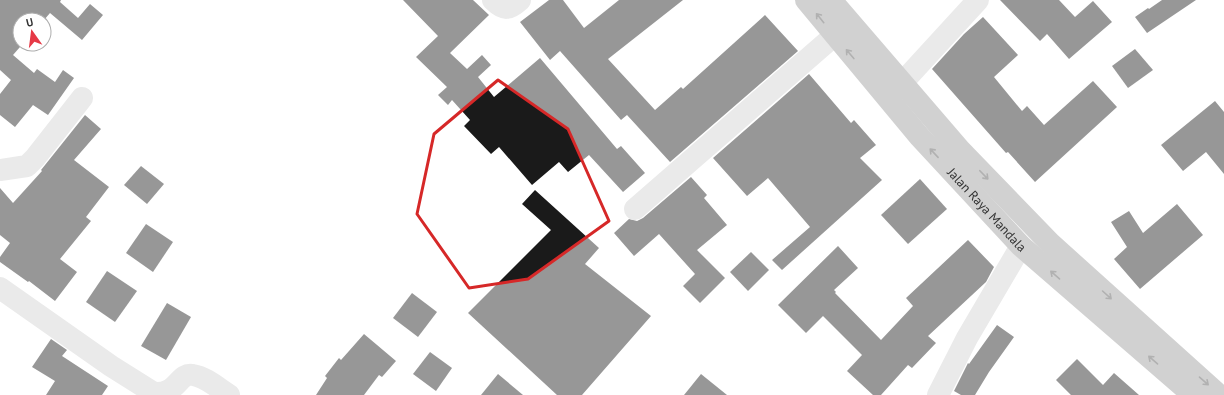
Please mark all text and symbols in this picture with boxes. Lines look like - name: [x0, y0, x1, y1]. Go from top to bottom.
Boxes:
- north arrow: [12, 12, 52, 52]
- one-way arrow: [816, 12, 825, 23]
- text: U: [25, 15, 35, 30]
- one-way arrow: [846, 48, 855, 59]
- one-way arrow: [930, 148, 939, 158]
- street label: Jalan Raya Mandala: [943, 163, 1030, 255]
- one-way arrow: [979, 170, 989, 180]
- one-way arrow: [1050, 271, 1060, 280]
- one-way arrow: [1102, 290, 1112, 299]
- one-way arrow: [1148, 356, 1158, 365]
- one-way arrow: [1199, 377, 1209, 386]

